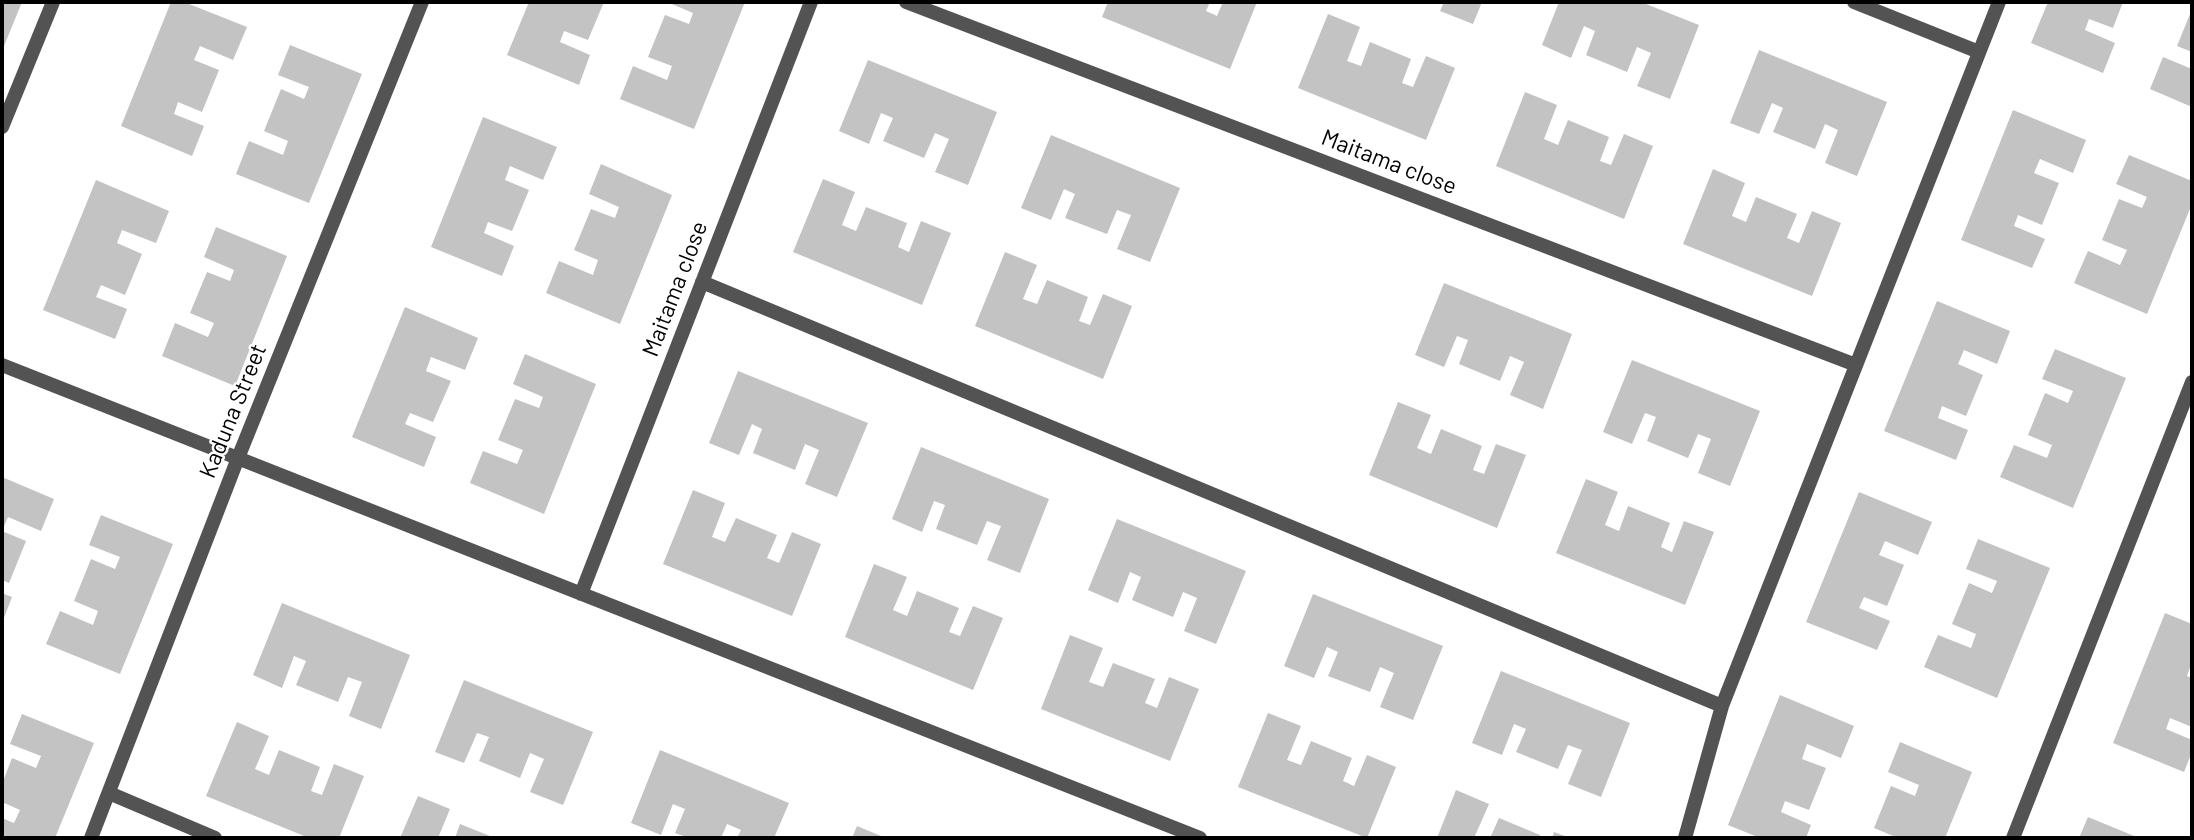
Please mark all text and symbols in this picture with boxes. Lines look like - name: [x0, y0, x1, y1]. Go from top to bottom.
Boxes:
- street label: Maitama close: [1317, 124, 1461, 200]
- street label: Maitama close: [637, 217, 713, 361]
- street label: Kaduna Street: [194, 340, 272, 482]

